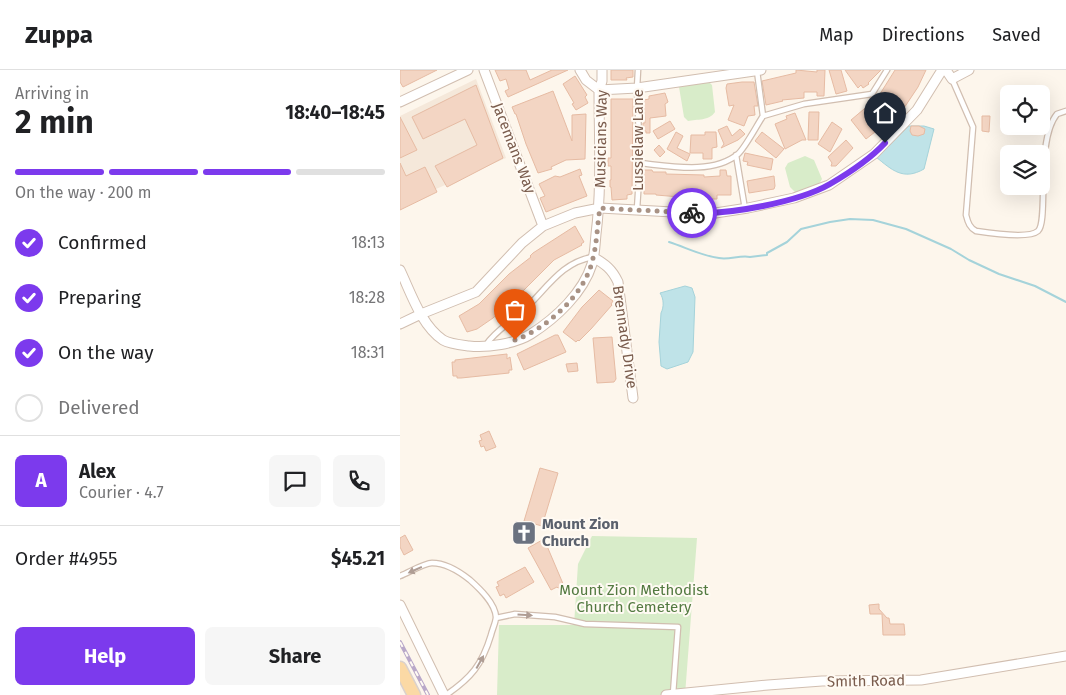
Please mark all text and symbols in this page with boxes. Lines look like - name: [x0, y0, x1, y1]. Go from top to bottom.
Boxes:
- text: Zuppa: [25, 21, 93, 49]
- text: Map: [819, 24, 854, 46]
- text: Directions: [882, 24, 964, 46]
- text: Saved: [992, 24, 1041, 46]
- text: Arriving in: [15, 84, 89, 103]
- map controls: [1000, 85, 1050, 195]
- button: locate: [1000, 85, 1050, 135]
- street label: Musicians Way: [591, 89, 611, 188]
- street label: Lussielaw Lane: [629, 89, 647, 191]
- pin: [864, 92, 906, 143]
- icon: home: [871, 99, 899, 127]
- street label: Jacemans Way: [488, 100, 540, 197]
- text: 18:40–18:45: [285, 101, 385, 124]
- text: 2 min: [15, 103, 94, 141]
- button: layers: [1000, 145, 1050, 195]
- text: On the way · 200 m: [15, 183, 151, 202]
- courier: [667, 188, 717, 238]
- icon: bike: [678, 199, 706, 227]
- icon: check: [15, 229, 43, 257]
- text: Confirmed: [58, 231, 147, 254]
- text: 18:13: [351, 233, 385, 252]
- icon: check: [15, 284, 43, 312]
- street label: Brennady Drive: [609, 284, 641, 390]
- text: Preparing: [58, 286, 141, 309]
- text: 18:28: [349, 288, 385, 307]
- pin: [494, 289, 536, 340]
- icon: bag: [501, 296, 529, 324]
- icon: check: [15, 339, 43, 367]
- text: On the way: [58, 341, 154, 364]
- text: 18:31: [351, 343, 385, 362]
- text: Delivered: [58, 396, 140, 419]
- button: chat: [269, 455, 321, 507]
- button: phone: [333, 455, 385, 507]
- text: Alex: [79, 460, 116, 483]
- text: A: [35, 469, 47, 492]
- text: Courier · 4.7: [79, 483, 164, 502]
- place label: Mount Zion Church: [542, 515, 619, 550]
- church icon: Mount Zion Church: [511, 520, 537, 546]
- text: Order #4955: [15, 547, 118, 570]
- text: $45.21: [331, 547, 385, 570]
- one-way arrow: [408, 566, 422, 574]
- park label: Mount Zion Methodist Church Cemetery: [559, 581, 709, 616]
- one-way arrow: [518, 611, 534, 619]
- button: Help: [15, 627, 195, 685]
- button: Share: [205, 627, 385, 685]
- one-way arrow: [476, 655, 484, 670]
- street label: Smith Road: [827, 671, 905, 691]

